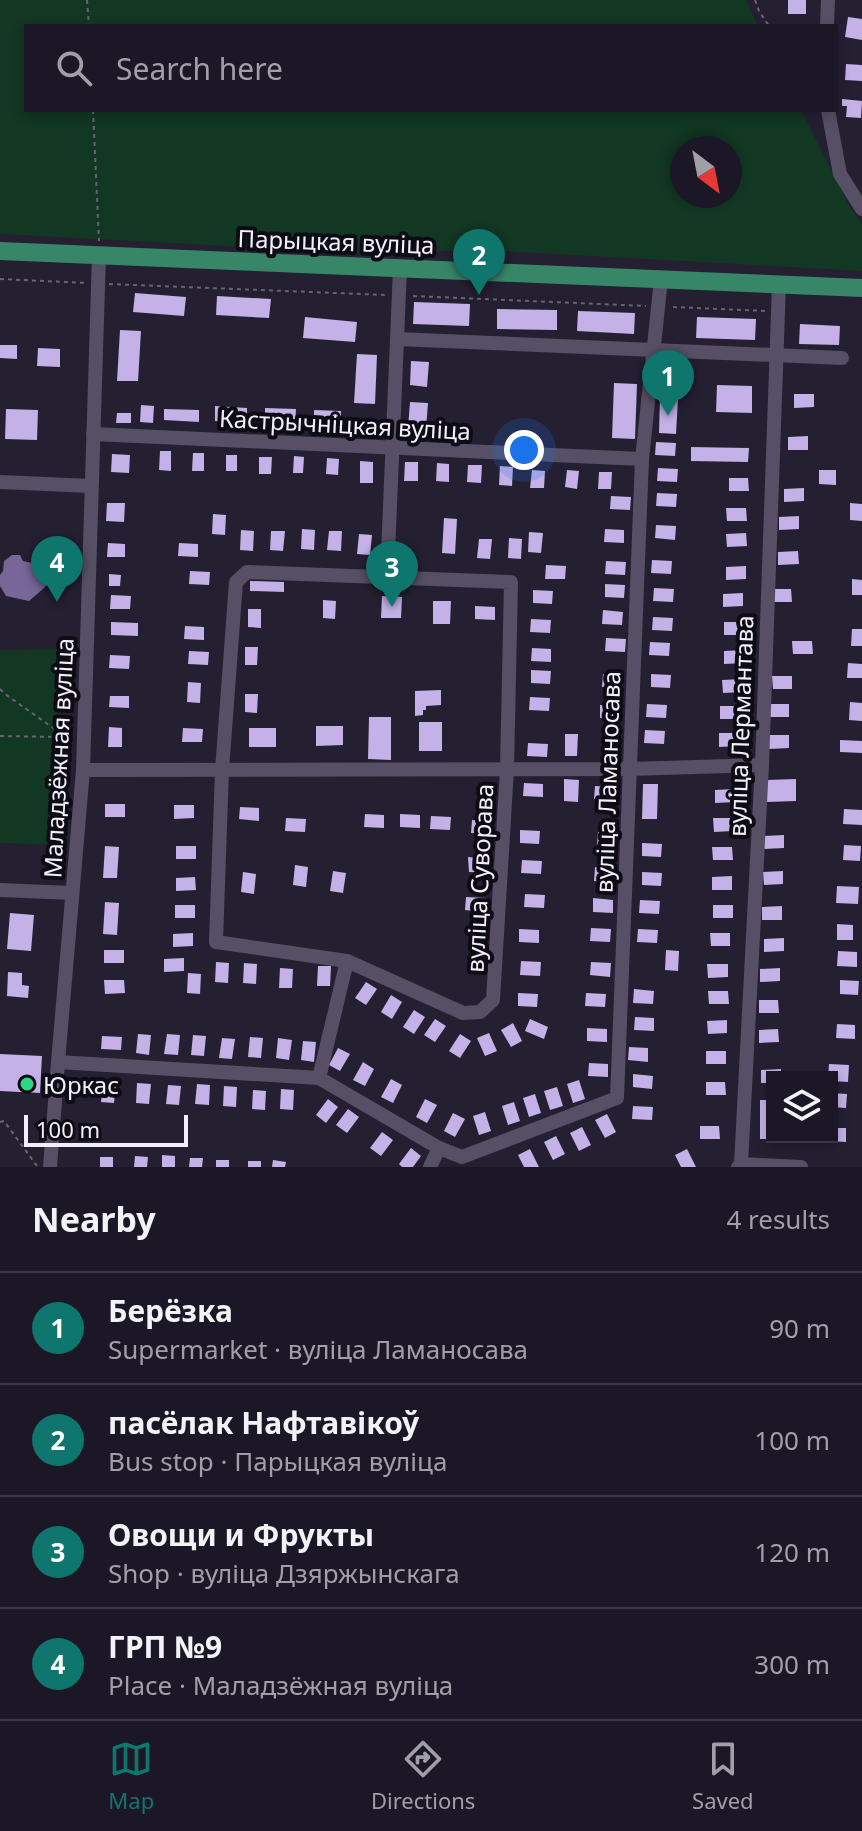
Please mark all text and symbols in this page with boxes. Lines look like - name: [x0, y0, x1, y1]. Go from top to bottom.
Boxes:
- search box: [24, 24, 838, 112]
- icon: search: [52, 46, 96, 90]
- text: Search here: [116, 48, 283, 89]
- north arrow: [670, 136, 742, 208]
- street label: Парыцкая вуліца: [237, 221, 435, 261]
- pin: 2: [453, 229, 505, 295]
- pin: 1: [642, 350, 694, 416]
- street label: Кастрычніцкая вуліца: [218, 401, 472, 447]
- your location: [504, 430, 544, 470]
- pin: 4: [31, 536, 83, 602]
- pin: 3: [366, 541, 418, 607]
- street label: вуліца Лермантава: [720, 615, 760, 837]
- street label: Маладзёжная вуліца: [35, 637, 81, 879]
- street label: вуліца Ламаносава: [587, 671, 627, 893]
- street label: вуліца Суворава: [458, 783, 500, 973]
- place label: Юркас: [43, 1068, 119, 1101]
- map controls: [766, 1071, 838, 1143]
- button: layers: [766, 1071, 838, 1143]
- marker: Юркас: [18, 1075, 36, 1093]
- scale bar: [24, 1111, 188, 1147]
- text: 100 m: [36, 1114, 100, 1144]
- text: Nearby: [32, 1196, 156, 1242]
- text: 4 results: [726, 1201, 830, 1237]
- text: Берёзка: [108, 1290, 233, 1331]
- text: 1: [51, 1310, 65, 1346]
- text: 90 m: [769, 1310, 830, 1346]
- text: Supermarket · вуліца Ламаносава: [108, 1331, 528, 1367]
- text: пасёлак Нафтавікоў: [108, 1402, 419, 1443]
- text: 2: [51, 1422, 65, 1458]
- text: 100 m: [754, 1422, 830, 1458]
- text: Bus stop · Парыцкая вуліца: [108, 1443, 447, 1479]
- text: Овощи и Фрукты: [108, 1514, 374, 1555]
- text: 3: [51, 1534, 65, 1570]
- text: 120 m: [754, 1534, 830, 1570]
- text: Shop · вуліца Дзяржынскага: [108, 1555, 460, 1591]
- text: ГРП №9: [108, 1626, 222, 1667]
- text: 4: [51, 1646, 65, 1682]
- text: 300 m: [754, 1646, 830, 1682]
- text: Place · Маладзёжная вуліца: [108, 1667, 453, 1703]
- tab: Map: [108, 1737, 154, 1815]
- tab: Directions: [371, 1737, 475, 1815]
- tab: Saved: [692, 1737, 754, 1815]

